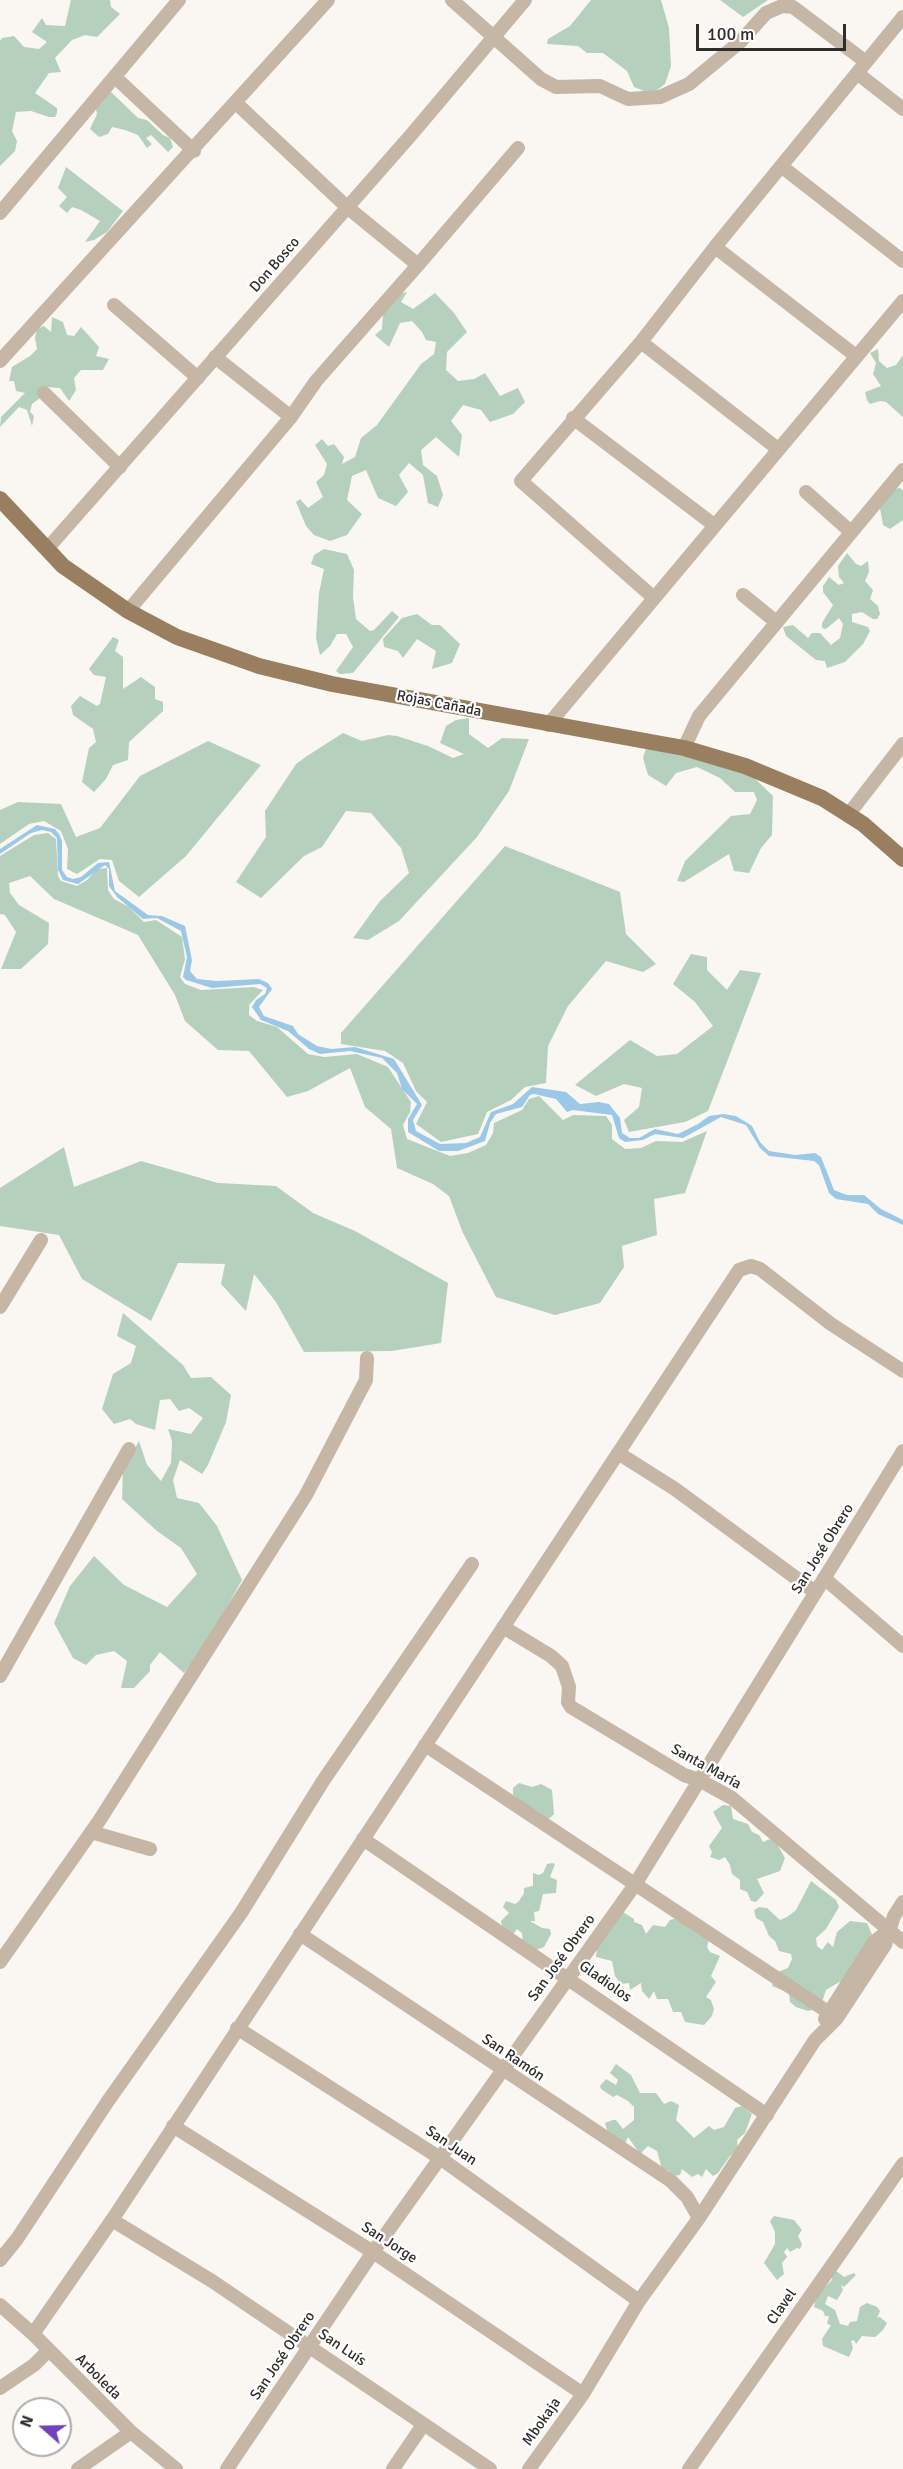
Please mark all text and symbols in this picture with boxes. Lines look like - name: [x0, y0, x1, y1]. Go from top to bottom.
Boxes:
- scale bar: [699, 12, 849, 50]
- text: 100 m: [707, 23, 754, 45]
- street label: Don Bosco: [246, 234, 304, 296]
- street label: Rojas Cañada: [395, 687, 483, 721]
- street label: San José Obrero: [788, 1501, 858, 1597]
- street label: Santa María: [668, 1740, 744, 1794]
- street label: San José Obrero: [524, 1911, 600, 2005]
- street label: Gladiolos: [575, 1957, 635, 2007]
- street label: San Ramón: [478, 2030, 548, 2086]
- street label: San Juan: [422, 2122, 480, 2170]
- street label: San Jorge: [358, 2218, 420, 2268]
- street label: Clavel: [763, 2286, 801, 2328]
- street label: San José Obrero: [247, 2308, 319, 2404]
- street label: San Luís: [315, 2326, 369, 2370]
- street label: Arboleda: [71, 2350, 125, 2404]
- street label: Mbokaja: [519, 2394, 565, 2450]
- north arrow: [12, 2397, 72, 2457]
- text: N: [16, 2413, 38, 2430]

